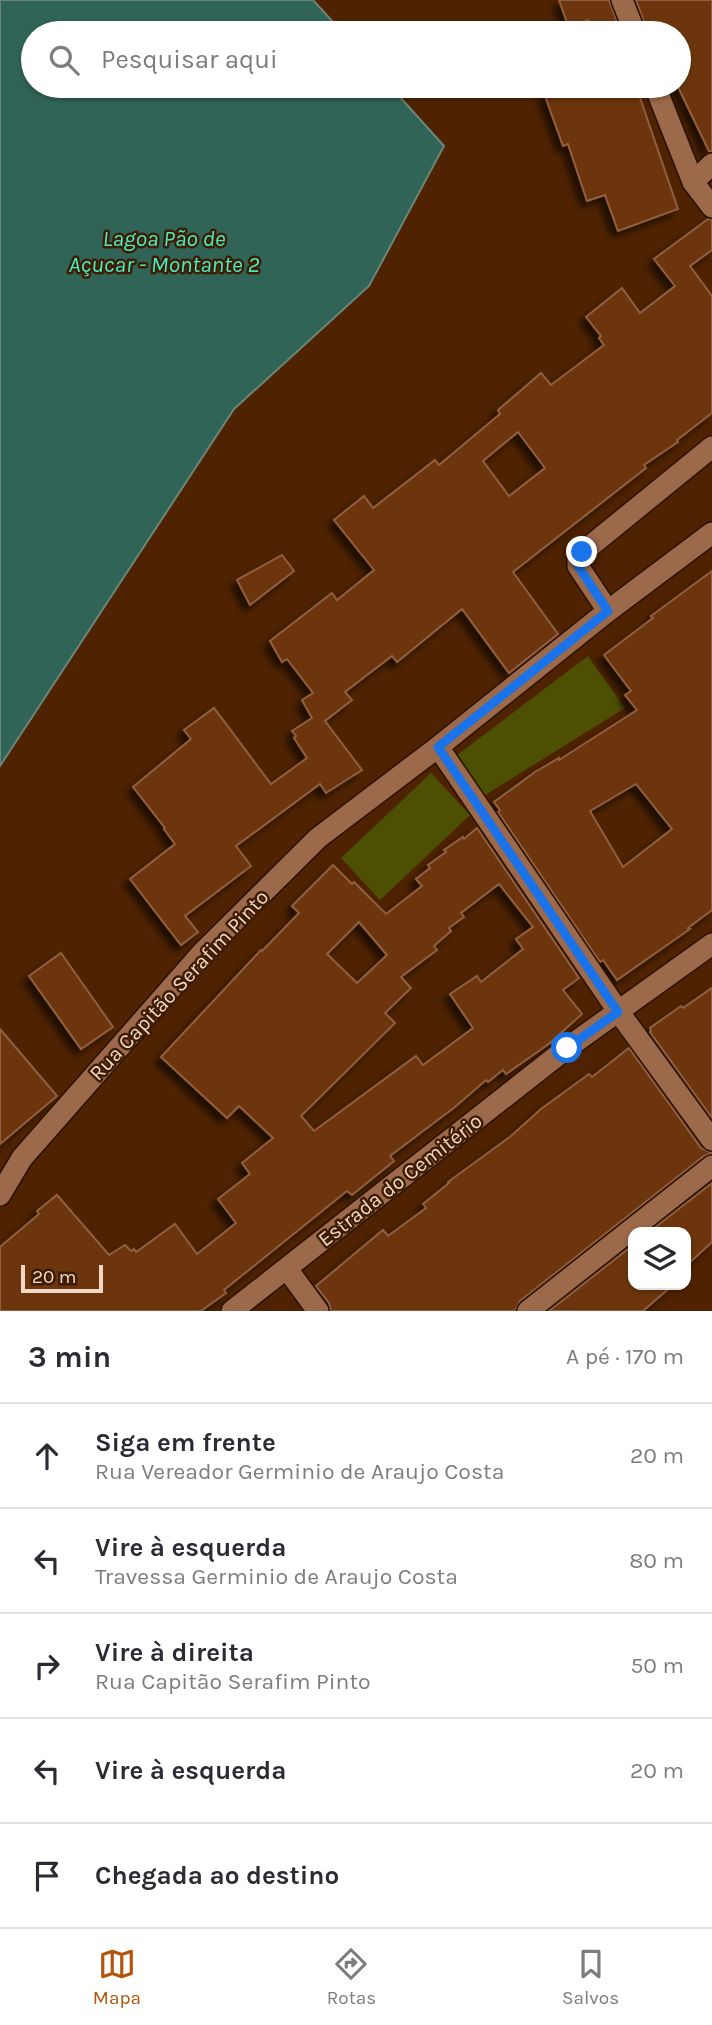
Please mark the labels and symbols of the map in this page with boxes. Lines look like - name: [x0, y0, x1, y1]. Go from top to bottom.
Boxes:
- water label: Lagoa Pão de Açucar - Montante 2: [69, 225, 259, 278]
- route end: [566, 536, 597, 567]
- street label: Rua Capitão Serafim Pinto: [84, 885, 274, 1085]
- route start: [551, 1032, 582, 1063]
- street label: Estrada do Cemitério: [313, 1109, 487, 1251]
- scale bar: [21, 1262, 103, 1294]

